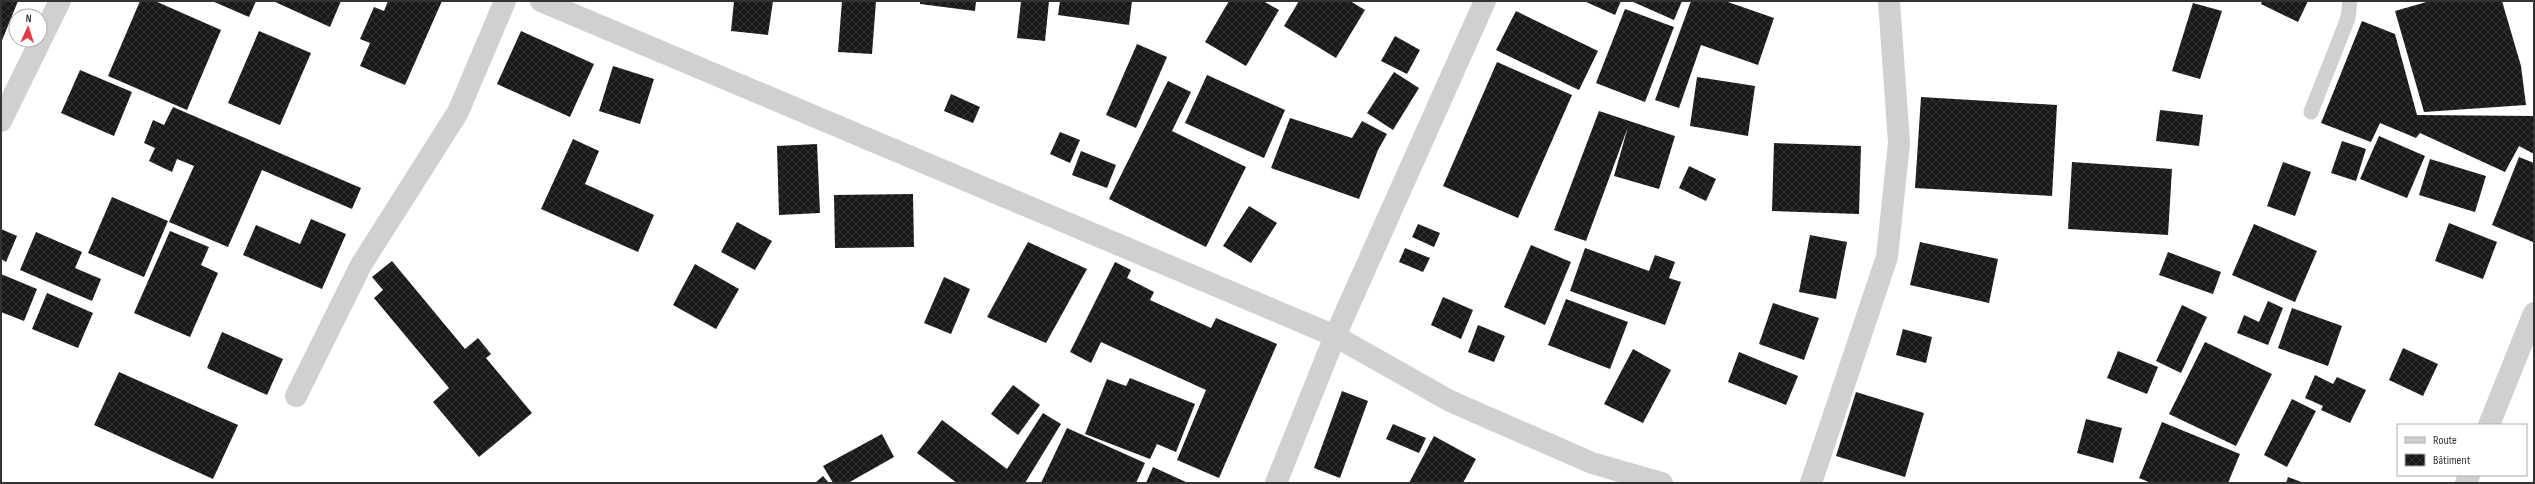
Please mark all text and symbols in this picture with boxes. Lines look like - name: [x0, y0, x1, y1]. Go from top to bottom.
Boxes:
- north arrow: [8, 8, 48, 48]
- text: N: [25, 12, 32, 25]
- legend: [2397, 424, 2527, 476]
- text: Route: [2433, 433, 2457, 448]
- text: Bâtiment: [2433, 453, 2471, 468]

